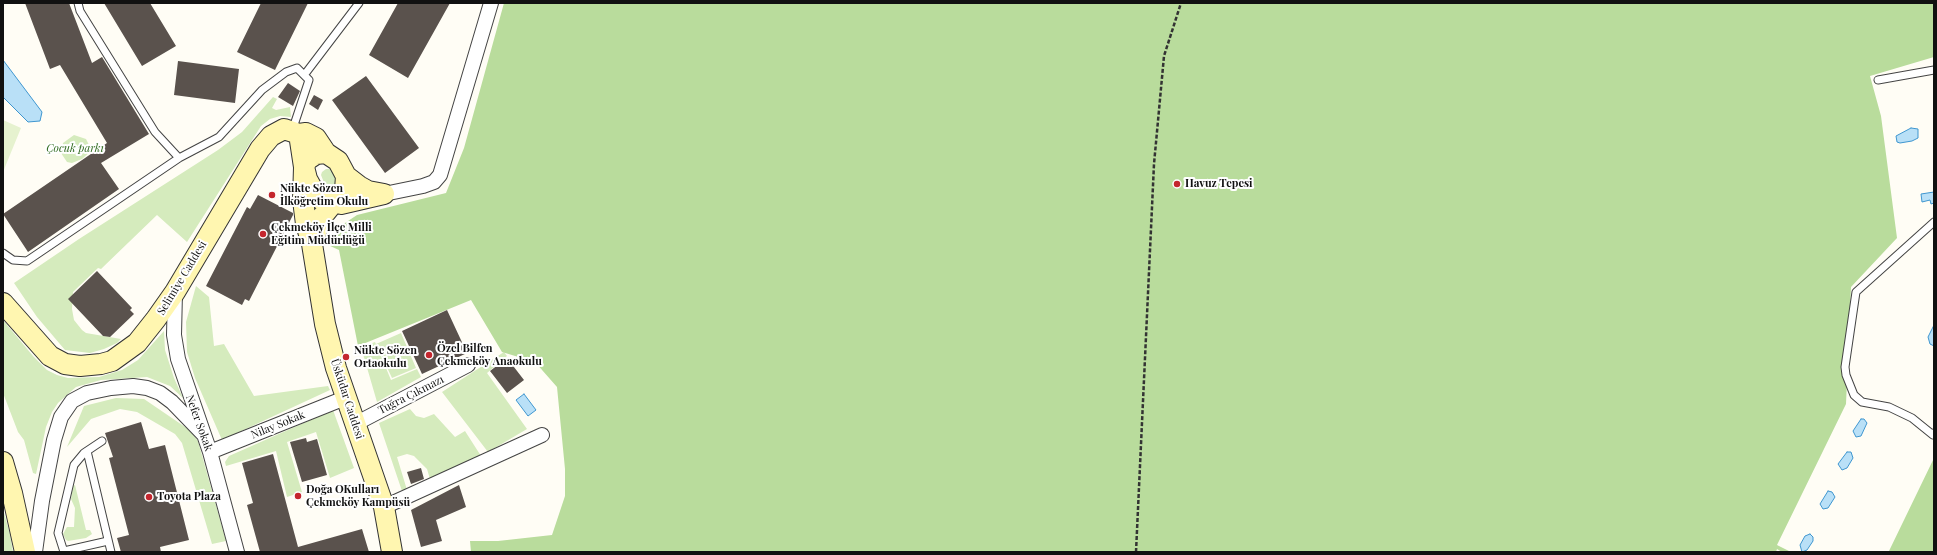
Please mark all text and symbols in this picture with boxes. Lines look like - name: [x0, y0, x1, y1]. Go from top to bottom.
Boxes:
- park label: Çocuk parkı: [46, 142, 104, 156]
- place label: Havuz Tepesi: [1185, 177, 1252, 191]
- marker: Havuz Tepesi: [1172, 179, 1182, 189]
- place label: Nükte Sözen İlköğretim Okulu: [280, 182, 368, 208]
- marker: Nükte Sözen İlköğretim Okulu: [267, 190, 277, 200]
- place label: Çekmeköy İlçe Milli Eğitim Müdürlüğü: [271, 221, 372, 247]
- marker: Çekmeköy İlçe Milli Eğitim Müdürlüğü: [258, 229, 268, 239]
- street label: Selimiye Caddesi: [155, 239, 209, 317]
- place label: Özel Bilfen Çekmeköy Anaokulu: [437, 342, 542, 368]
- place label: Nükte Sözen Ortaokulu: [354, 344, 417, 370]
- marker: Özel Bilfen Çekmeköy Anaokulu: [424, 350, 434, 360]
- marker: Nükte Sözen Ortaokulu: [341, 352, 351, 362]
- street label: Üsküdar Caddesi: [328, 357, 366, 441]
- street label: Tuğra Çıkmazı: [376, 373, 446, 417]
- street label: Nefer Sokak: [183, 393, 215, 453]
- street label: Nilay Sokak: [249, 408, 307, 442]
- place label: Doğa OKulları Çekmeköy Kampüsü: [306, 483, 410, 509]
- place label: Toyota Plaza: [157, 490, 221, 504]
- marker: Doğa OKulları Çekmeköy Kampüsü: [293, 491, 303, 501]
- marker: Toyota Plaza: [144, 492, 154, 502]

